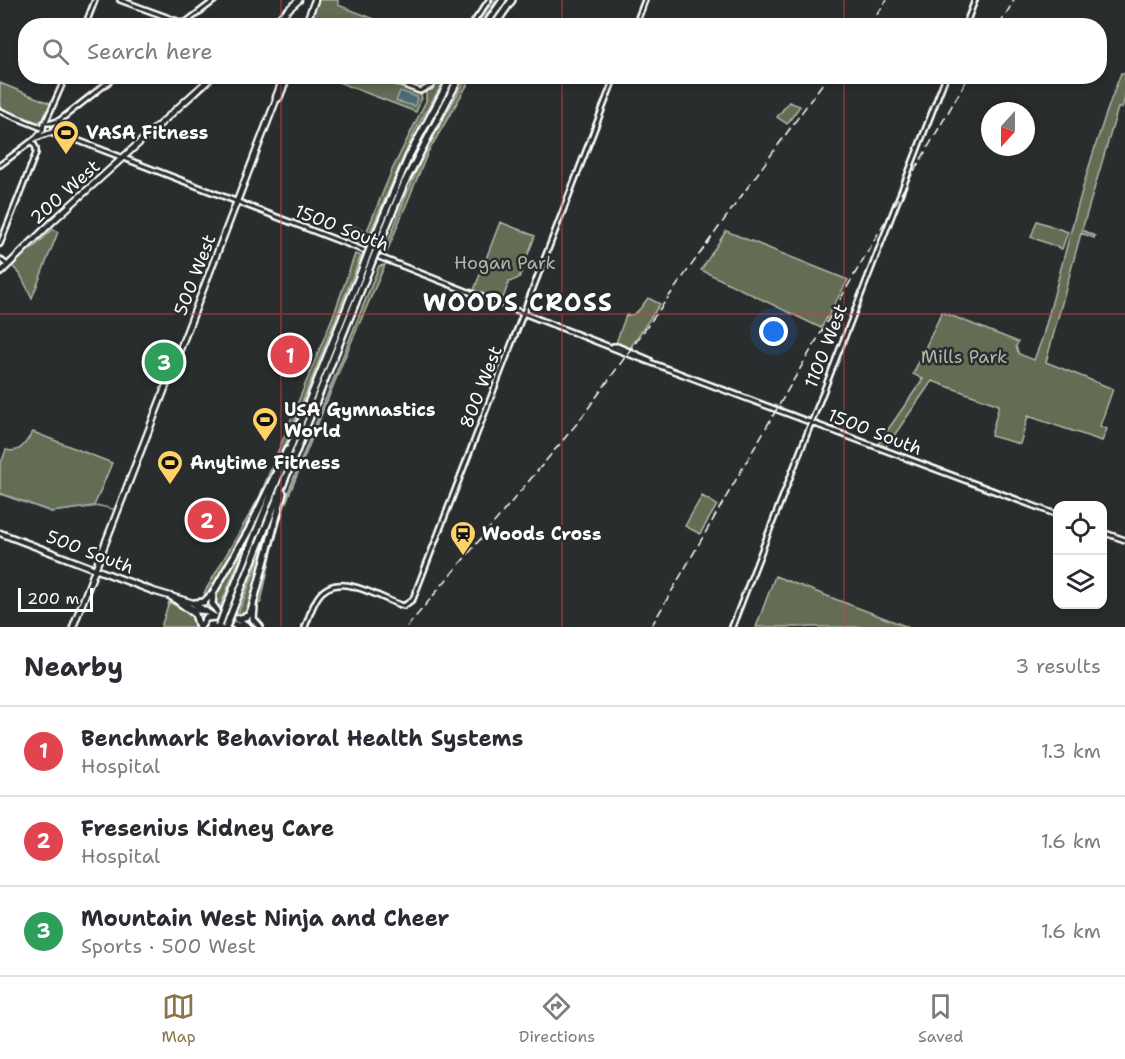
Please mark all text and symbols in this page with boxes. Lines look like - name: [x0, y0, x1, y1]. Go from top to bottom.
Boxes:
- search box: [18, 18, 1107, 84]
- icon: search: [39, 35, 72, 68]
- text: Search here: [87, 37, 213, 66]
- north arrow: [981, 102, 1035, 156]
- sports icon: VASA Fitness: [51, 118, 81, 156]
- place label: VASA Fitness: [86, 121, 208, 145]
- street label: 200 West: [25, 154, 105, 230]
- street label: 1500 South: [291, 199, 393, 257]
- street label: 500 West: [169, 231, 221, 319]
- park label: Hogan Park: [454, 251, 556, 275]
- district label: WOODS CROSS: [423, 287, 613, 319]
- street label: 1100 West: [799, 300, 853, 391]
- your location: [759, 317, 788, 346]
- pin: 1: [270, 332, 310, 378]
- pin: 3: [144, 340, 184, 385]
- street label: 800 West: [454, 342, 508, 432]
- park label: Mills Park: [921, 345, 1007, 369]
- place label: USA Gymnastics World: [284, 398, 435, 443]
- street label: 1500 South: [824, 403, 926, 461]
- sports icon: USA Gymnastics World: [250, 405, 280, 443]
- sports icon: Anytime Fitness: [155, 448, 185, 486]
- place label: Anytime Fitness: [190, 451, 340, 475]
- pin: 2: [188, 498, 226, 542]
- map controls: [1053, 501, 1107, 609]
- button: locate: [1053, 501, 1107, 555]
- station icon: Woods Cross: [448, 519, 478, 557]
- place label: Woods Cross: [482, 522, 601, 546]
- street label: 500 South: [43, 524, 137, 580]
- button: layers: [1053, 555, 1107, 609]
- scale bar: [18, 585, 93, 612]
- text: 200 m: [27, 588, 79, 609]
- text: Nearby: [24, 649, 123, 684]
- text: 3 results: [1015, 653, 1101, 679]
- text: Benchmark Behavioral Health Systems: [81, 724, 523, 753]
- text: 1: [39, 738, 48, 764]
- text: 1.3 km: [1041, 738, 1101, 764]
- text: Hospital: [81, 753, 160, 779]
- text: Fresenius Kidney Care: [81, 814, 334, 843]
- text: 2: [37, 828, 51, 854]
- text: 1.6 km: [1041, 828, 1101, 854]
- text: Hospital: [81, 843, 160, 869]
- text: Mountain West Ninja and Cheer: [81, 904, 449, 933]
- text: 3: [37, 918, 51, 944]
- text: 1.6 km: [1041, 918, 1101, 944]
- text: Sports · 500 West: [81, 933, 256, 959]
- tab: Map: [162, 990, 196, 1047]
- tab: Directions: [519, 990, 595, 1047]
- tab: Saved: [918, 990, 964, 1047]

